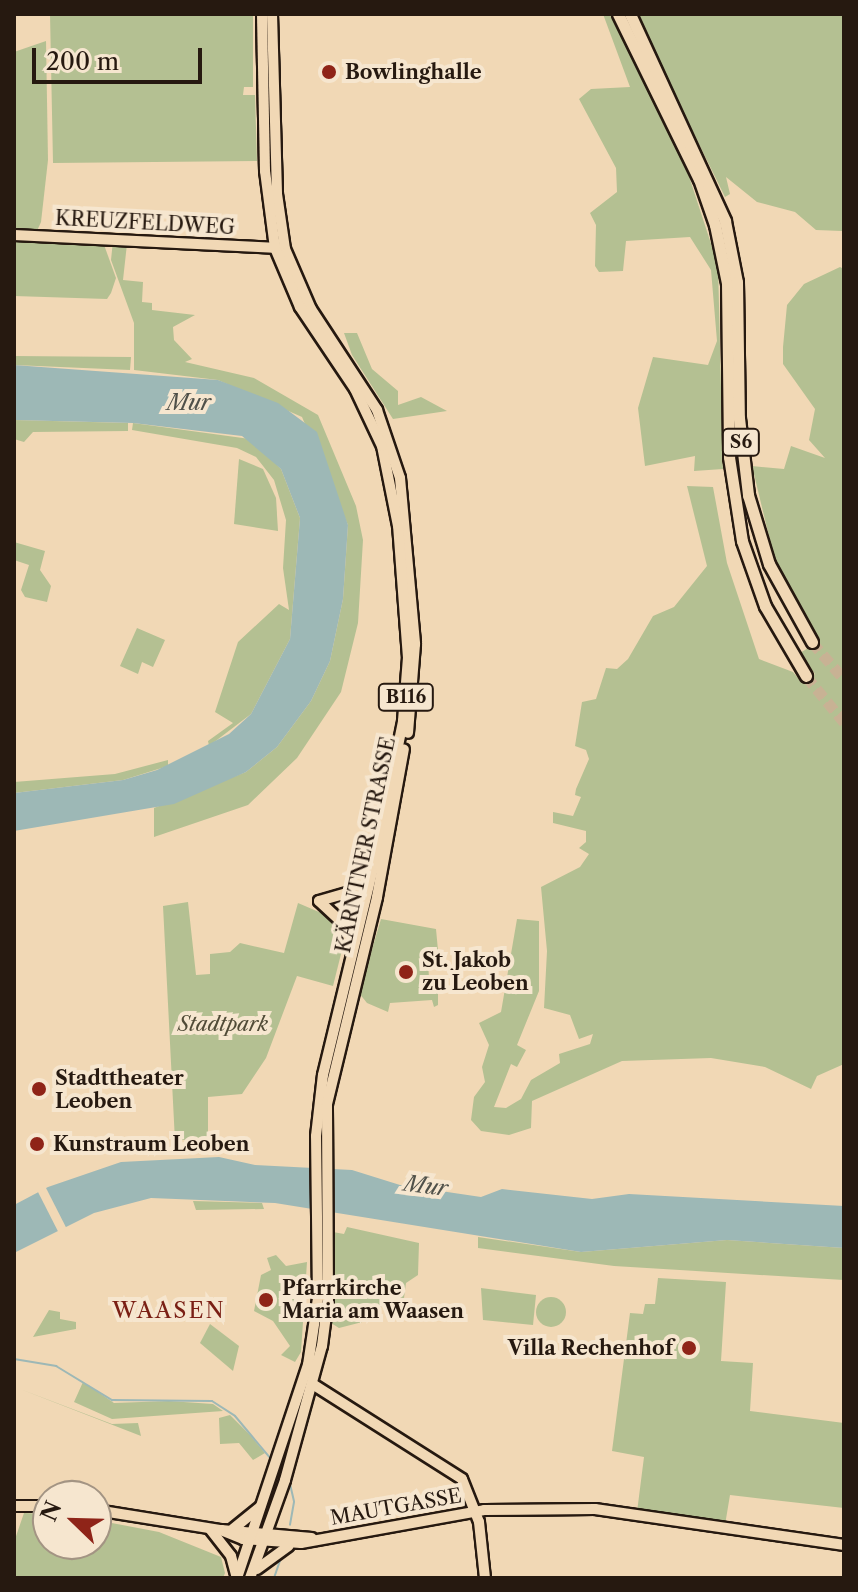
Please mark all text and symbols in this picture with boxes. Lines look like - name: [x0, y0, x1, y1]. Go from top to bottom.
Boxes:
- scale bar: [36, 32, 206, 82]
- text: 200 m: [46, 47, 119, 76]
- place label: Bowlinghalle: [345, 60, 482, 84]
- marker: Bowlinghalle: [320, 63, 338, 81]
- street label: KREUZFELDWEG: [54, 206, 236, 240]
- water label: Mur: [167, 390, 211, 416]
- road number: S6: [721, 428, 761, 456]
- road number: B116: [376, 683, 436, 711]
- street label: KÄRNTNER STRASSE: [331, 734, 401, 956]
- place label: St. Jakob zu Leoben: [422, 948, 529, 995]
- marker: St. Jakob zu Leoben: [397, 963, 415, 981]
- park label: Stadtpark: [178, 1012, 268, 1036]
- place label: Stadttheater Leoben: [55, 1066, 184, 1113]
- marker: Stadttheater Leoben: [30, 1080, 48, 1098]
- place label: Kunstraum Leoben: [53, 1132, 249, 1156]
- marker: Kunstraum Leoben: [28, 1135, 46, 1153]
- water label: Mur: [402, 1170, 450, 1202]
- place label: Pfarrkirche Maria am Waasen: [282, 1276, 465, 1323]
- marker: Pfarrkirche Maria am Waasen: [257, 1291, 275, 1309]
- district label: WAASEN: [112, 1298, 226, 1324]
- place label: Villa Rechenhof: [508, 1336, 673, 1360]
- marker: Villa Rechenhof: [680, 1339, 698, 1357]
- north arrow: [32, 1480, 112, 1560]
- street label: MAUTGASSE: [328, 1484, 464, 1530]
- text: N: [35, 1497, 67, 1525]

